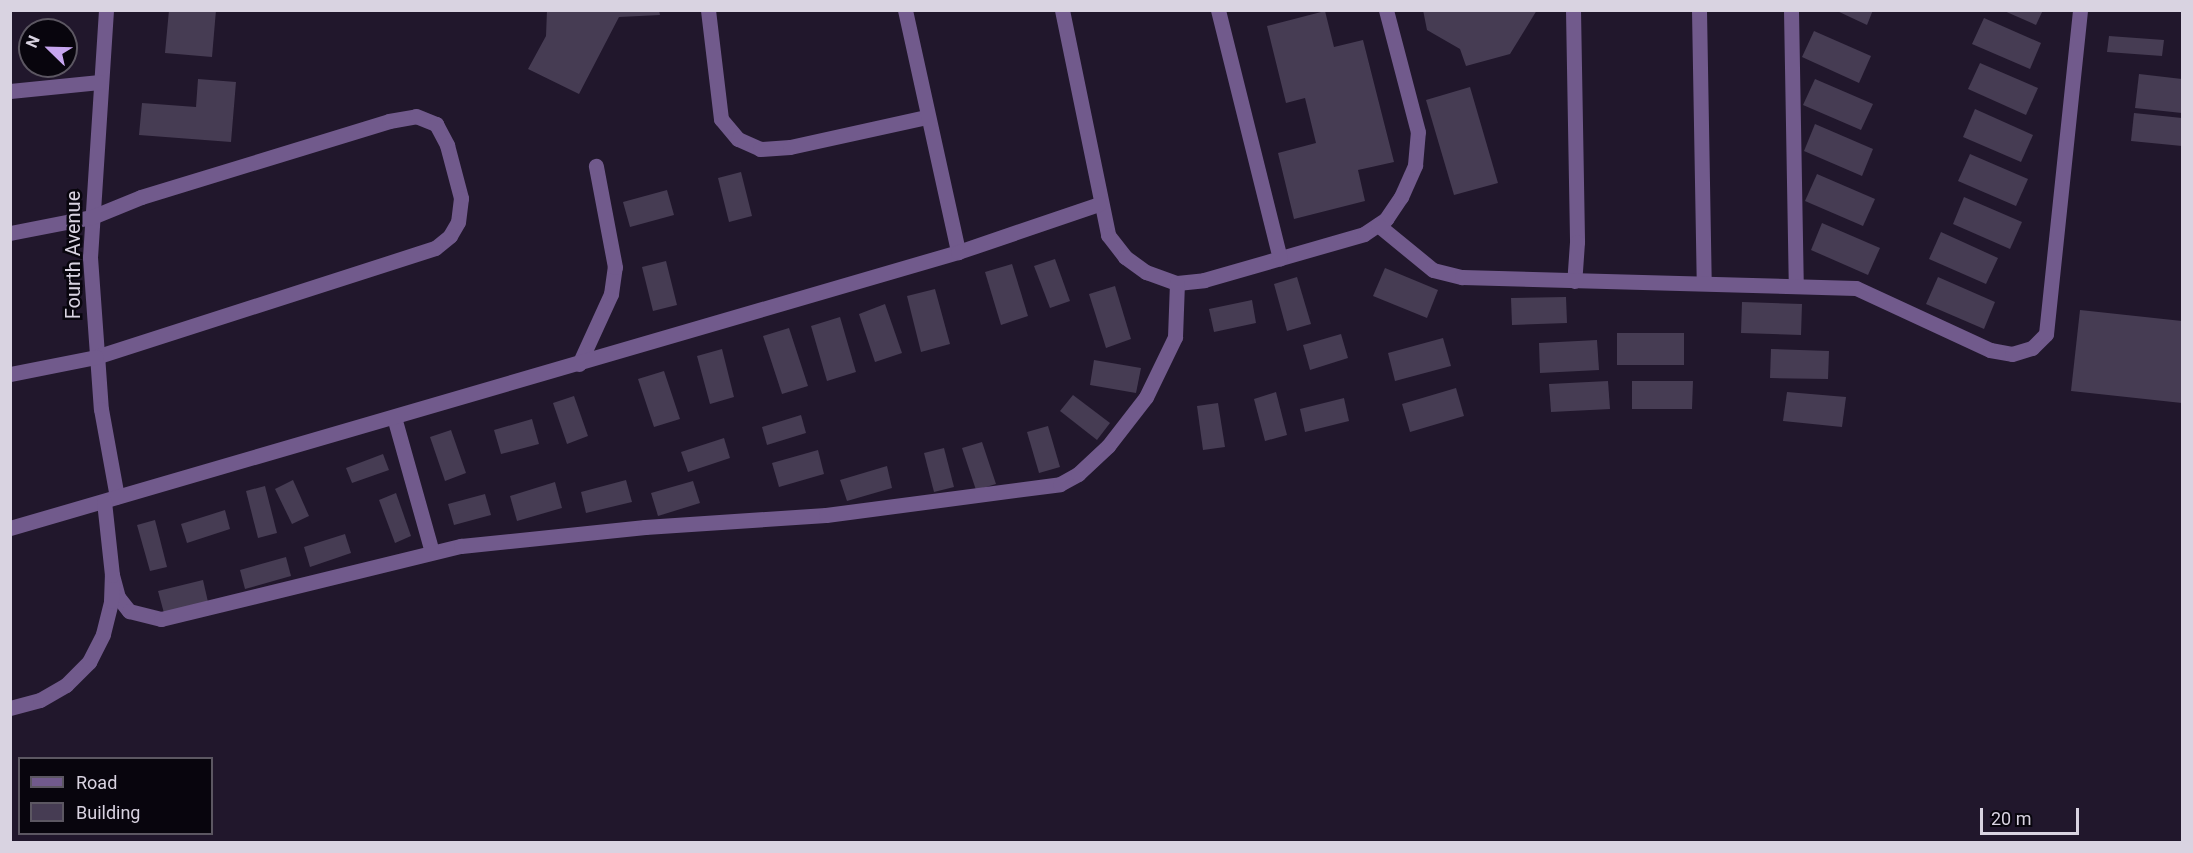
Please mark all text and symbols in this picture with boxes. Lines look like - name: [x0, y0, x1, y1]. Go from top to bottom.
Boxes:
- north arrow: [18, 18, 78, 78]
- text: N: [22, 33, 44, 50]
- street label: Fourth Avenue: [61, 191, 85, 319]
- legend: [18, 757, 213, 835]
- text: Road: [76, 772, 117, 793]
- scale bar: [1983, 796, 2082, 834]
- text: Building: [76, 802, 140, 823]
- text: 20 m: [1991, 808, 2031, 829]

